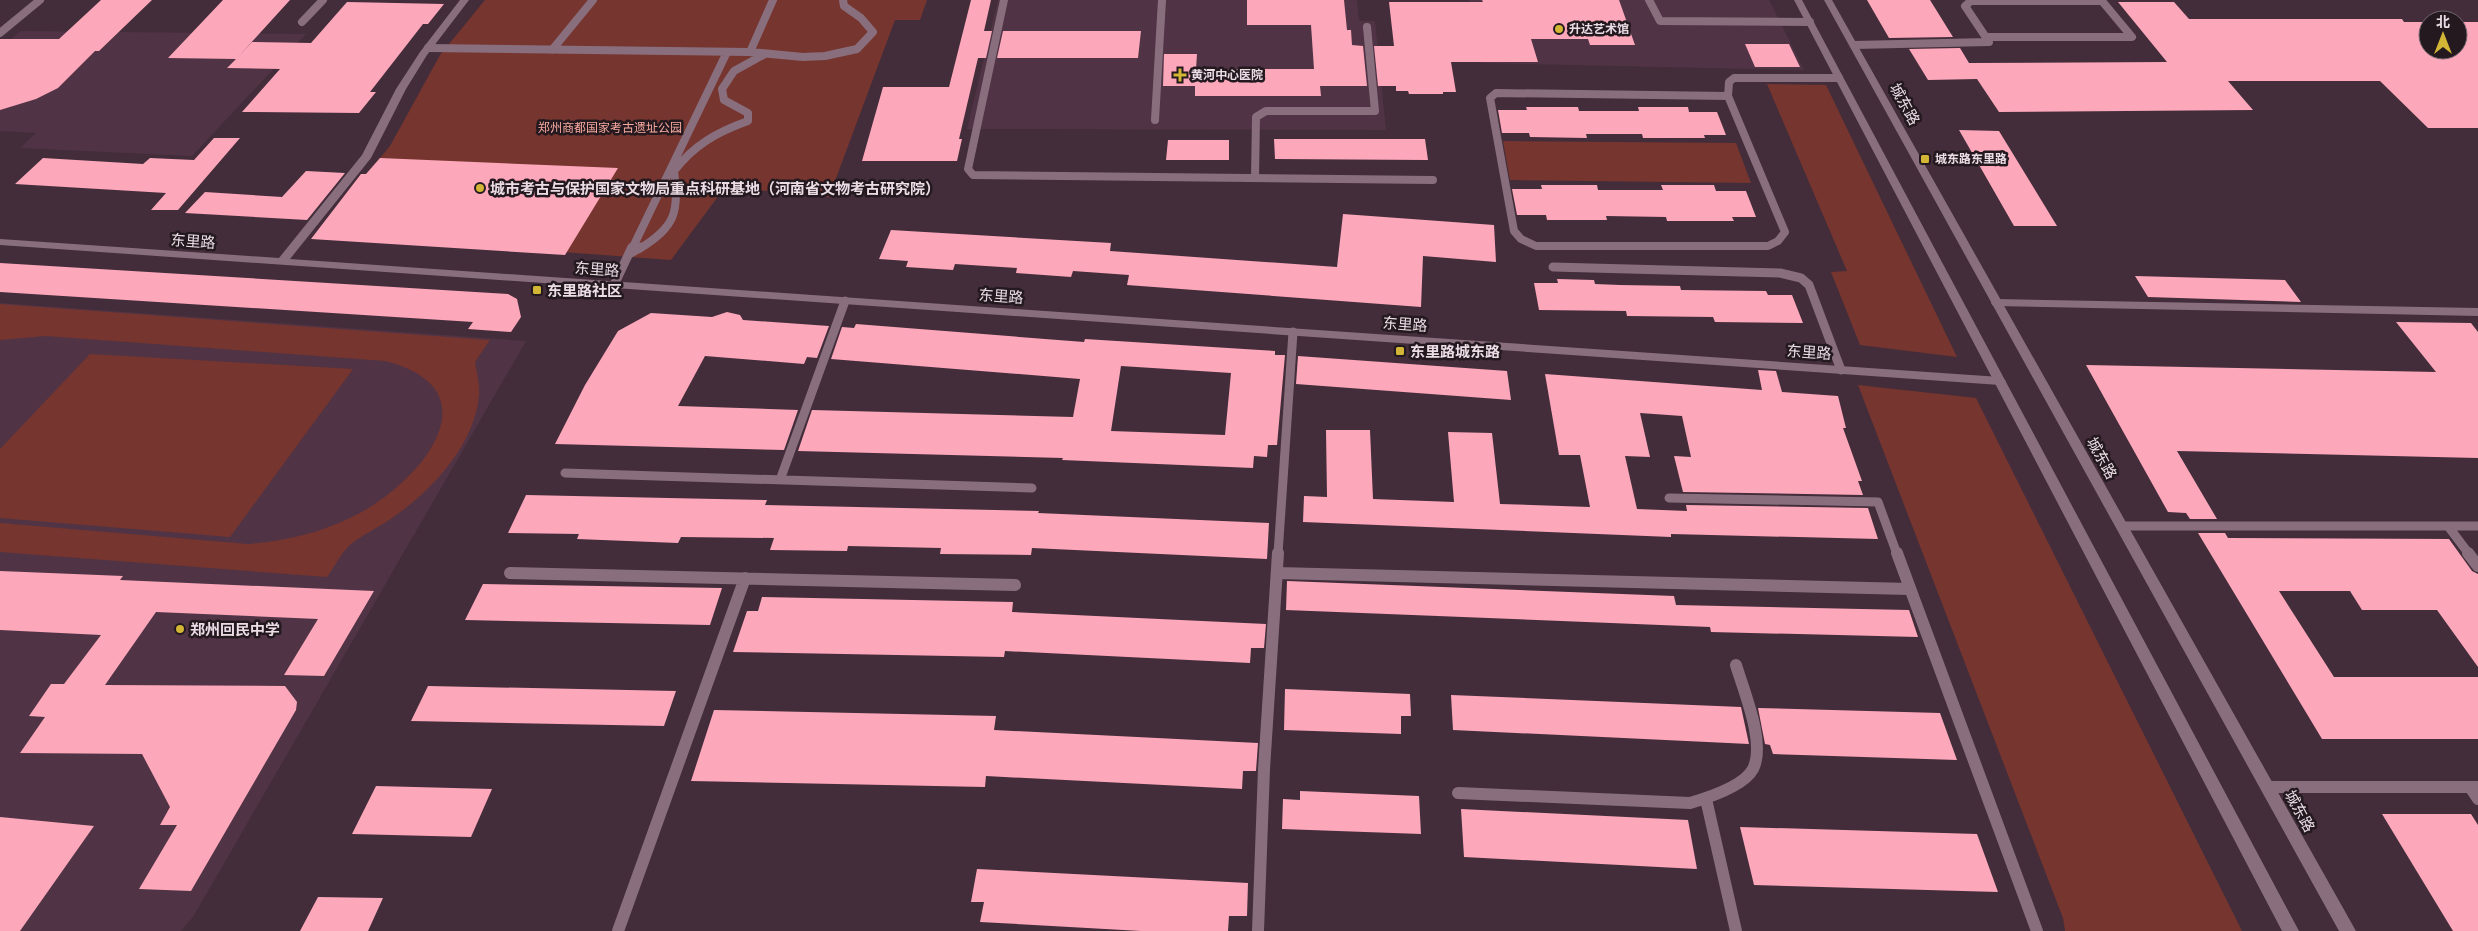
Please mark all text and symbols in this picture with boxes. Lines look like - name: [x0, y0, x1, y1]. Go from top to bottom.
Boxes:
- north arrow: [2418, 10, 2468, 60]
- text: 北: [2436, 14, 2450, 30]
- place label: 升达艺术馆: [1569, 22, 1629, 36]
- marker: 升达艺术馆: [1553, 23, 1565, 35]
- marker: 黄河中心医院: [1173, 68, 1187, 82]
- place label: 黄河中心医院: [1191, 68, 1263, 82]
- street label: 城东路: [1887, 80, 1923, 128]
- park label: 郑州商都国家考古遗址公园: [538, 121, 682, 135]
- place label: 城东路东里路: [1935, 152, 2007, 166]
- marker: 城东路东里路: [1919, 153, 1931, 165]
- place label: 城市考古与保护国家文物局重点科研基地（河南省文物考古研究院）: [490, 180, 940, 197]
- marker: 城市考古与保护国家文物局重点科研基地（河南省文物考古研究院）: [474, 182, 486, 194]
- street label: 东里路: [170, 231, 216, 251]
- street label: 东里路: [574, 259, 620, 279]
- place label: 东里路社区: [547, 282, 622, 299]
- marker: 东里路社区: [531, 284, 543, 296]
- street label: 东里路: [978, 286, 1024, 306]
- street label: 东里路: [1382, 314, 1428, 334]
- street label: 东里路: [1786, 342, 1832, 362]
- place label: 东里路城东路: [1410, 343, 1500, 360]
- marker: 东里路城东路: [1394, 345, 1406, 357]
- street label: 城东路: [2084, 434, 2120, 482]
- place label: 郑州回民中学: [190, 621, 280, 638]
- marker: 郑州回民中学: [174, 623, 186, 635]
- street label: 城东路: [2282, 787, 2318, 835]

